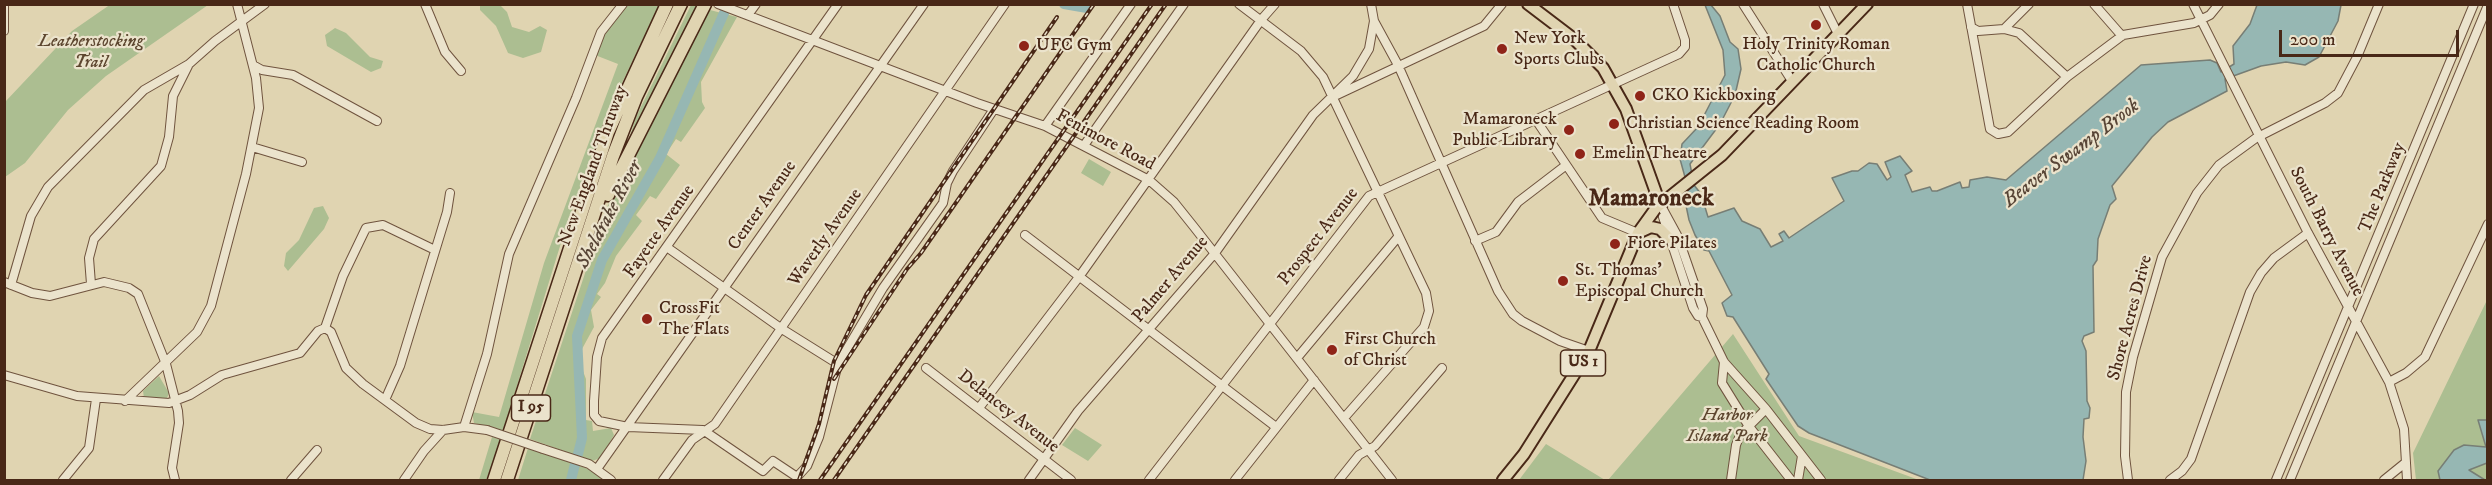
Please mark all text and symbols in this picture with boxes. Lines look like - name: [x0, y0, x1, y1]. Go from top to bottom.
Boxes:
- marker: Holy Trinity Roman Catholic Church: [1809, 18, 1823, 32]
- scale bar: [2282, 18, 2462, 56]
- place label: New York Sports Clubs: [1514, 28, 1604, 70]
- text: 200 m: [2290, 29, 2336, 51]
- park label: Leatherstocking Trail: [38, 31, 144, 74]
- place label: Holy Trinity Roman Catholic Church: [1742, 34, 1890, 76]
- place label: UFC Gym: [1036, 35, 1111, 57]
- marker: UFC Gym: [1017, 39, 1031, 53]
- marker: New York Sports Clubs: [1495, 42, 1509, 56]
- street label: New England Thruway: [555, 83, 633, 249]
- place label: CKO Kickboxing: [1652, 85, 1776, 107]
- marker: CKO Kickboxing: [1633, 89, 1647, 103]
- water label: Beaver Swamp Brook: [1999, 95, 2145, 213]
- street label: Fenimore Road: [1052, 106, 1158, 176]
- place label: Mamaroneck Public Library: [1452, 109, 1557, 152]
- place label: Christian Science Reading Room: [1626, 113, 1859, 135]
- marker: Christian Science Reading Room: [1607, 117, 1621, 131]
- marker: Mamaroneck Public Library: [1562, 123, 1576, 137]
- street label: The Parkway: [2355, 140, 2411, 236]
- place label: Emelin Theatre: [1592, 143, 1707, 165]
- marker: Emelin Theatre: [1573, 147, 1587, 161]
- water label: Sheldrake River: [571, 157, 649, 273]
- street label: Center Avenue: [724, 157, 802, 255]
- street label: South Barry Avenue: [2284, 164, 2368, 300]
- street label: Fayette Avenue: [620, 181, 700, 283]
- street label: Prospect Avenue: [1274, 184, 1364, 290]
- street label: Waverly Avenue: [784, 185, 868, 291]
- district label: Mamaroneck: [1588, 186, 1714, 214]
- street label: Palmer Avenue: [1128, 232, 1214, 328]
- place label: Fiore Pilates: [1627, 233, 1717, 255]
- marker: Fiore Pilates: [1608, 237, 1622, 251]
- street label: Shore Acres Drive: [2104, 253, 2158, 383]
- place label: St. Thomas' Episcopal Church: [1575, 260, 1704, 302]
- marker: St. Thomas' Episcopal Church: [1556, 274, 1570, 288]
- place label: CrossFit The Flats: [659, 298, 729, 340]
- marker: CrossFit The Flats: [640, 312, 654, 326]
- place label: First Church of Christ: [1344, 329, 1436, 372]
- marker: First Church of Christ: [1325, 343, 1339, 357]
- road number: US 1: [1560, 350, 1606, 376]
- street label: Delancey Avenue: [953, 366, 1063, 458]
- road number: I 95: [512, 395, 550, 421]
- park label: Harbor Island Park: [1686, 405, 1768, 448]

